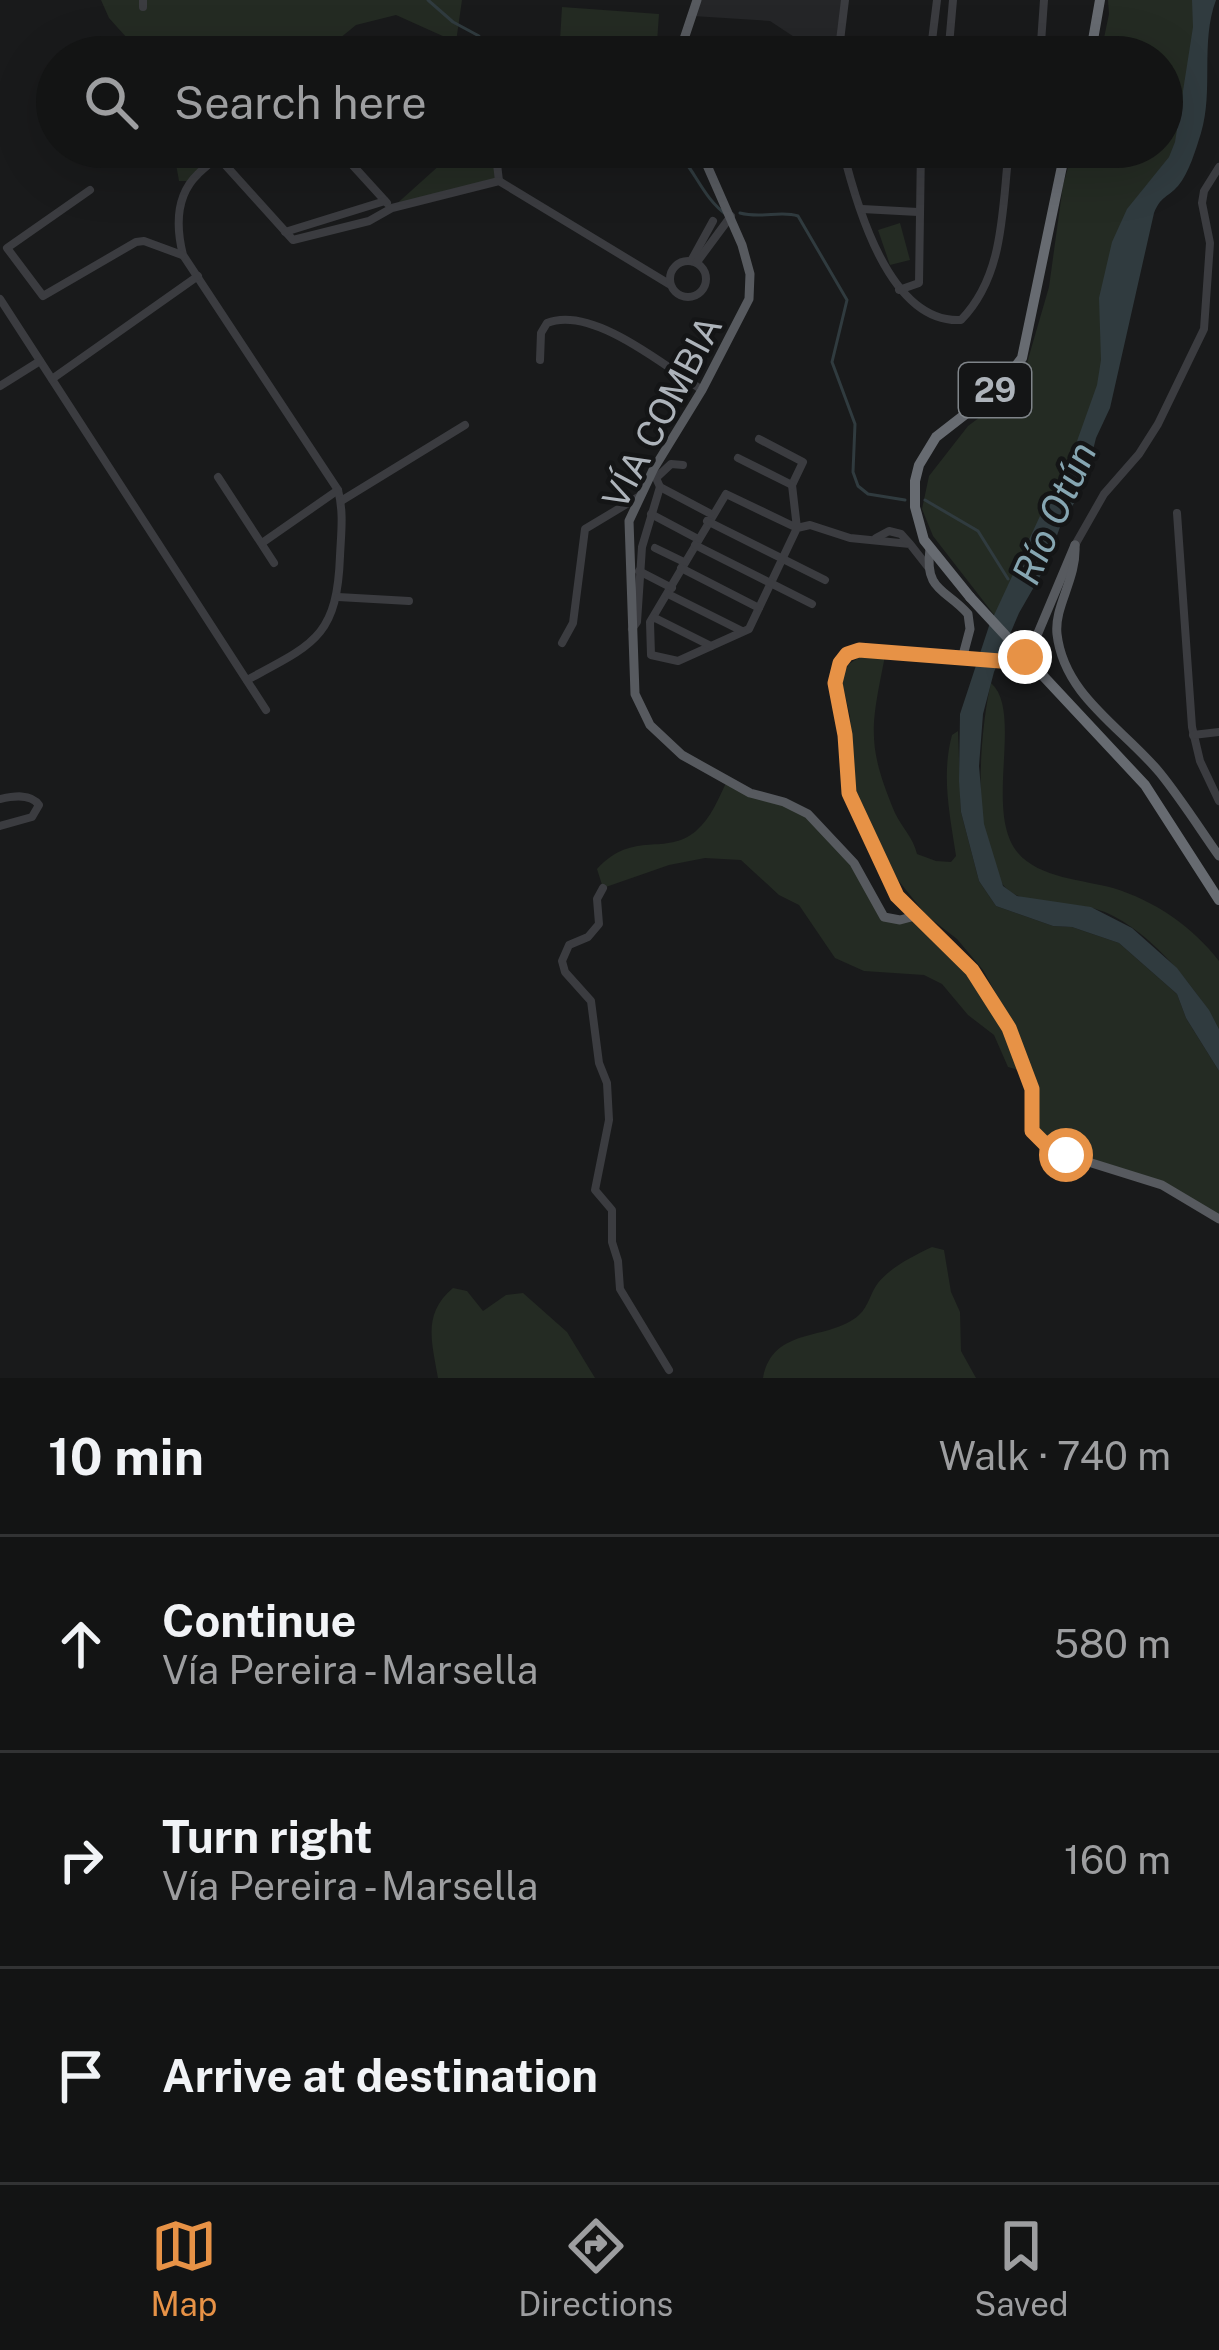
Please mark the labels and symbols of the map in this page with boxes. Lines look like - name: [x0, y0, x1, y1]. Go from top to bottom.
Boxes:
- street label: VÍA COMBIA: [594, 309, 730, 515]
- road number: 29: [959, 363, 1031, 417]
- water label: Río Otún: [1002, 435, 1106, 591]
- route end: [998, 630, 1052, 684]
- route start: [1039, 1128, 1093, 1182]

